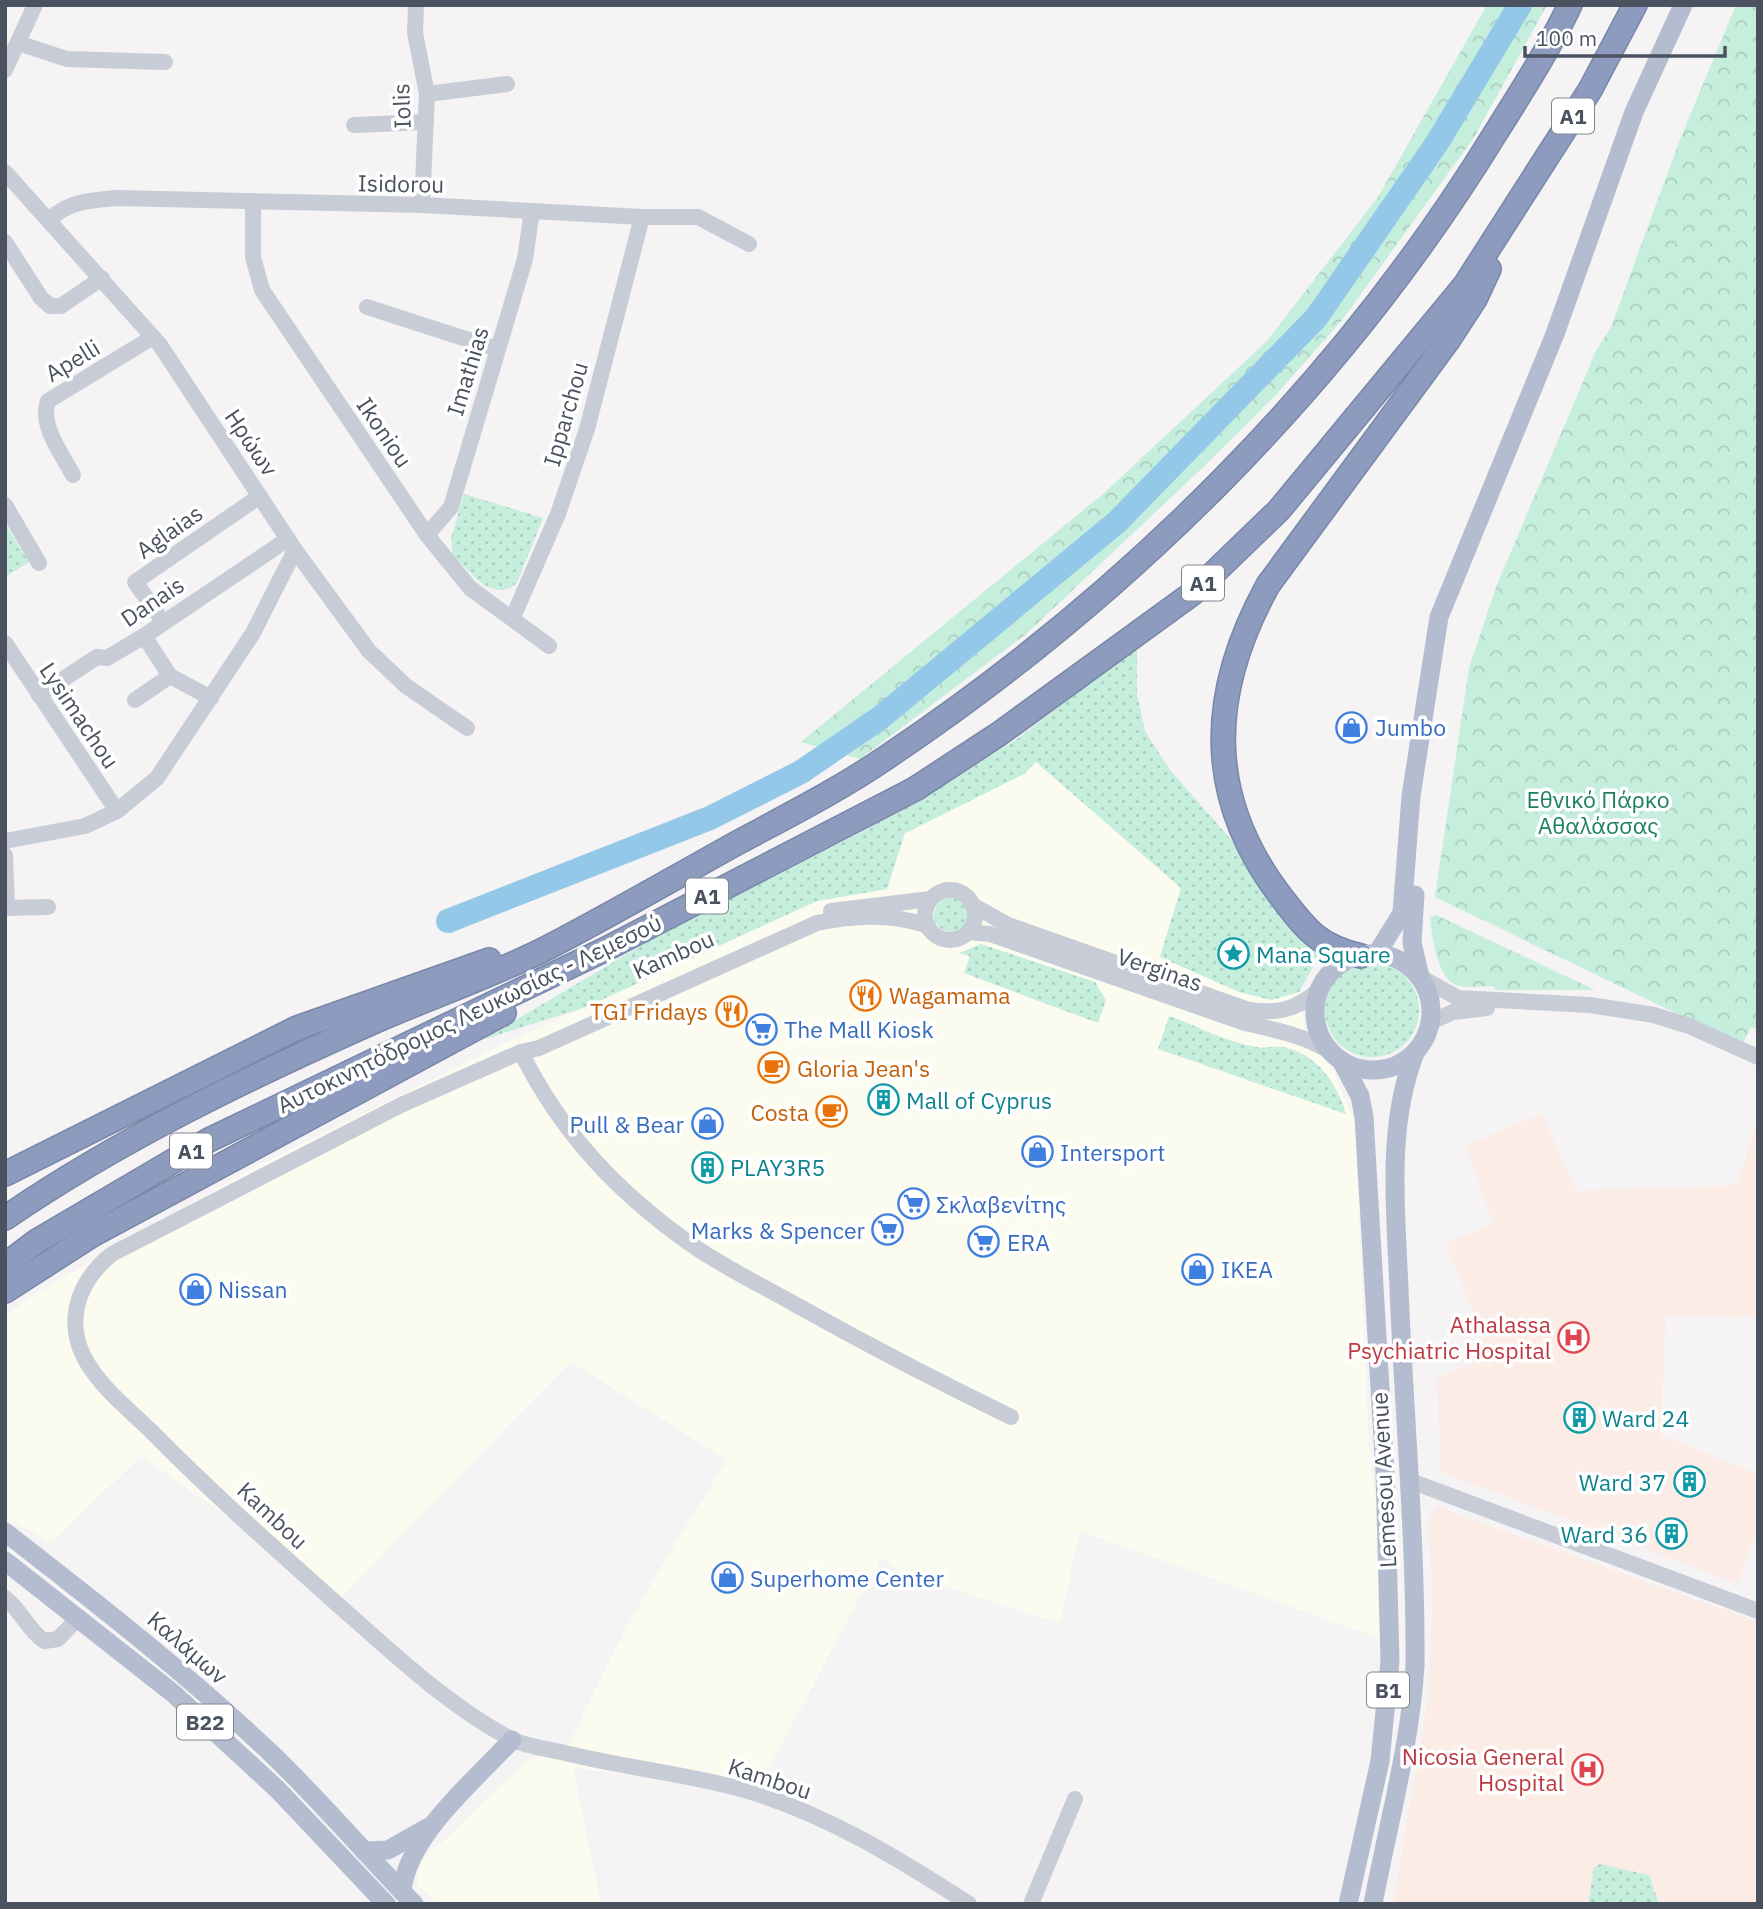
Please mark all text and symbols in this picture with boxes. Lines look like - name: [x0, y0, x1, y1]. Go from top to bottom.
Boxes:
- scale bar: [1525, 14, 1724, 58]
- text: 100 m: [1536, 24, 1597, 52]
- street label: Iolis: [385, 83, 417, 129]
- road number: A1: [1552, 99, 1594, 134]
- street label: Isidorou: [357, 167, 445, 199]
- street label: Imathias: [439, 323, 495, 419]
- street label: Apelli: [39, 332, 105, 388]
- street label: Ipparchou: [536, 358, 594, 470]
- street label: Ikoniou: [351, 391, 419, 473]
- street label: Ηρώων: [219, 403, 285, 481]
- street label: Aglaias: [130, 497, 208, 565]
- road number: A1: [1182, 566, 1224, 600]
- street label: Danais: [115, 569, 189, 633]
- street label: Lysimachou: [33, 656, 127, 774]
- shop icon: Jumbo: [1335, 710, 1369, 744]
- place label: Jumbo: [1375, 712, 1446, 742]
- park label: Εθνικό Πάρκο Αθαλάσσας: [1526, 784, 1670, 840]
- road number: A1: [686, 878, 728, 914]
- street label: Αυτοκινητόδρομος Λευκωσίας - Λεμεσού: [272, 907, 666, 1119]
- street label: Kambou: [628, 923, 718, 985]
- place icon: Mana Square: [1216, 937, 1250, 971]
- place label: Mana Square: [1256, 939, 1391, 969]
- street label: Verginas: [1113, 940, 1207, 998]
- restaurant icon: Wagamama: [849, 978, 883, 1012]
- place label: Wagamama: [889, 980, 1011, 1010]
- restaurant icon: TGI Fridays: [714, 994, 748, 1028]
- place label: TGI Fridays: [590, 996, 708, 1026]
- supermarket icon: The Mall Kiosk: [744, 1012, 778, 1046]
- place label: The Mall Kiosk: [784, 1014, 934, 1044]
- cafe icon: Gloria Jean's: [757, 1051, 791, 1085]
- place label: Gloria Jean's: [797, 1053, 930, 1083]
- building icon: Mall of Cyprus: [866, 1083, 900, 1117]
- place label: Mall of Cyprus: [906, 1085, 1052, 1115]
- cafe icon: Costa: [815, 1095, 849, 1129]
- place label: Costa: [750, 1097, 809, 1127]
- shop icon: Pull & Bear: [690, 1107, 724, 1141]
- place label: Pull & Bear: [569, 1109, 685, 1139]
- road number: A1: [170, 1134, 212, 1168]
- shop icon: Intersport: [1020, 1135, 1054, 1169]
- place label: Intersport: [1060, 1137, 1165, 1167]
- building icon: PLAY3R5: [690, 1150, 724, 1184]
- place label: PLAY3R5: [730, 1152, 825, 1182]
- supermarket icon: Σκλαβενίτης: [896, 1187, 930, 1221]
- place label: Σκλαβενίτης: [936, 1189, 1066, 1219]
- supermarket icon: Marks & Spencer: [871, 1213, 905, 1247]
- place label: Marks & Spencer: [691, 1215, 866, 1245]
- supermarket icon: ERA: [967, 1225, 1001, 1259]
- place label: ERA: [1007, 1227, 1050, 1257]
- shop icon: IKEA: [1181, 1252, 1215, 1286]
- place label: IKEA: [1221, 1254, 1273, 1284]
- shop icon: Nissan: [178, 1272, 212, 1306]
- place label: Nissan: [218, 1274, 288, 1304]
- place label: Athalassa Psychiatric Hospital: [1347, 1309, 1551, 1365]
- hospital icon: Athalassa Psychiatric Hospital: [1557, 1320, 1591, 1354]
- street label: Lemesou Avenue: [1363, 1391, 1403, 1569]
- building icon: Ward 24: [1562, 1401, 1596, 1435]
- place label: Ward 24: [1602, 1403, 1689, 1433]
- building icon: Ward 37: [1672, 1465, 1706, 1499]
- place label: Ward 37: [1579, 1467, 1666, 1497]
- street label: Kambou: [231, 1475, 315, 1555]
- building icon: Ward 36: [1654, 1517, 1688, 1551]
- place label: Ward 36: [1561, 1519, 1648, 1549]
- shop icon: Superhome Center: [710, 1561, 744, 1595]
- place label: Superhome Center: [750, 1563, 944, 1593]
- street label: Καλάμων: [142, 1604, 235, 1690]
- road number: B1: [1367, 1672, 1409, 1708]
- road number: B22: [177, 1704, 233, 1740]
- place label: Nicosia General Hospital: [1402, 1741, 1564, 1797]
- street label: Kambou: [725, 1750, 815, 1806]
- hospital icon: Nicosia General Hospital: [1570, 1752, 1604, 1786]

